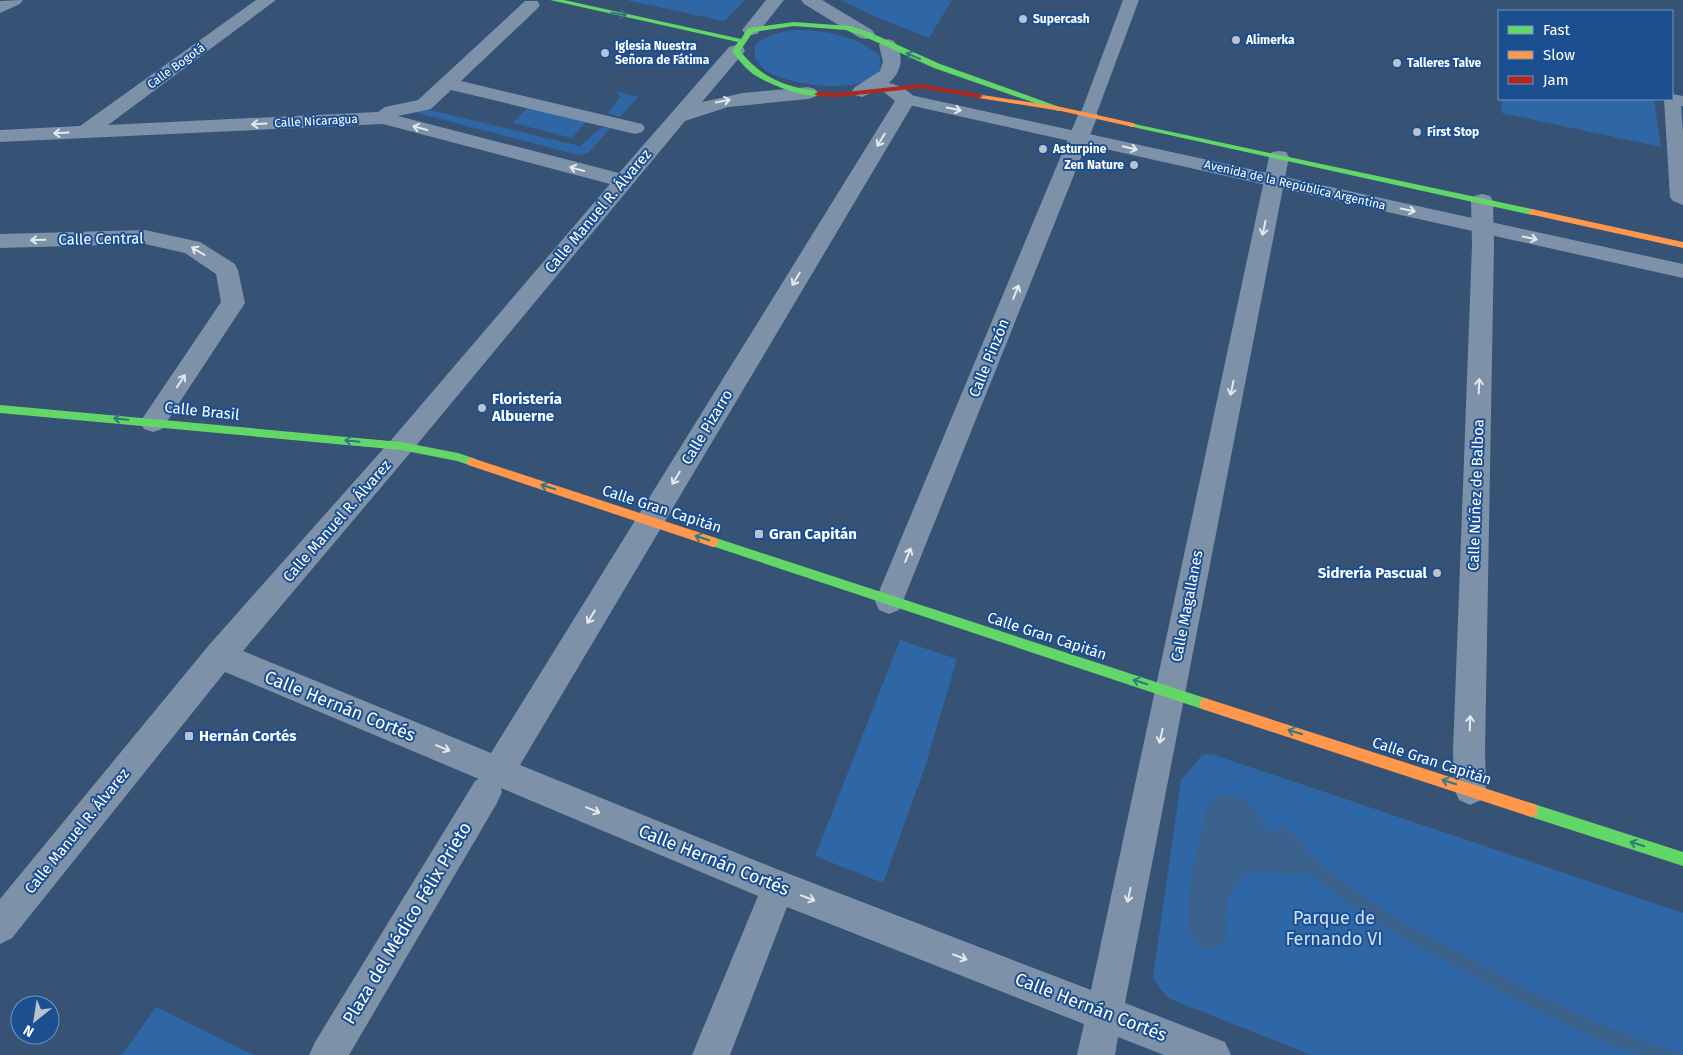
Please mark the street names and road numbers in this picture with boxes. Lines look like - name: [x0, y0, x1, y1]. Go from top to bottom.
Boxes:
- street label: Calle Bogotá: [144, 40, 208, 92]
- street label: Calle Nicaragua: [274, 112, 358, 130]
- street label: Calle Manuel R. Álvarez: [541, 145, 655, 276]
- street label: Avenida de la República Argentina: [1203, 157, 1387, 213]
- street label: Calle Central: [58, 229, 144, 249]
- street label: Calle Pinzón: [965, 316, 1013, 400]
- street label: Calle Pizarro: [678, 386, 736, 468]
- street label: Calle Brasil: [164, 398, 241, 424]
- street label: Calle Núñez de Balboa: [1464, 419, 1488, 571]
- street label: Calle Manuel R. Álvarez: [279, 456, 395, 586]
- street label: Calle Gran Capitán: [600, 481, 724, 537]
- street label: Calle Magallanes: [1167, 549, 1207, 663]
- street label: Calle Gran Capitán: [985, 608, 1109, 664]
- street label: Calle Hernán Cortés: [261, 666, 419, 746]
- street label: Calle Gran Capitán: [1370, 733, 1494, 789]
- street label: Calle Manuel R. Álvarez: [21, 764, 133, 897]
- street label: Plaza del Médico Félix Prieto: [338, 818, 476, 1028]
- street label: Calle Hernán Cortés: [635, 820, 793, 900]
- street label: Calle Hernán Cortés: [1012, 968, 1170, 1046]

